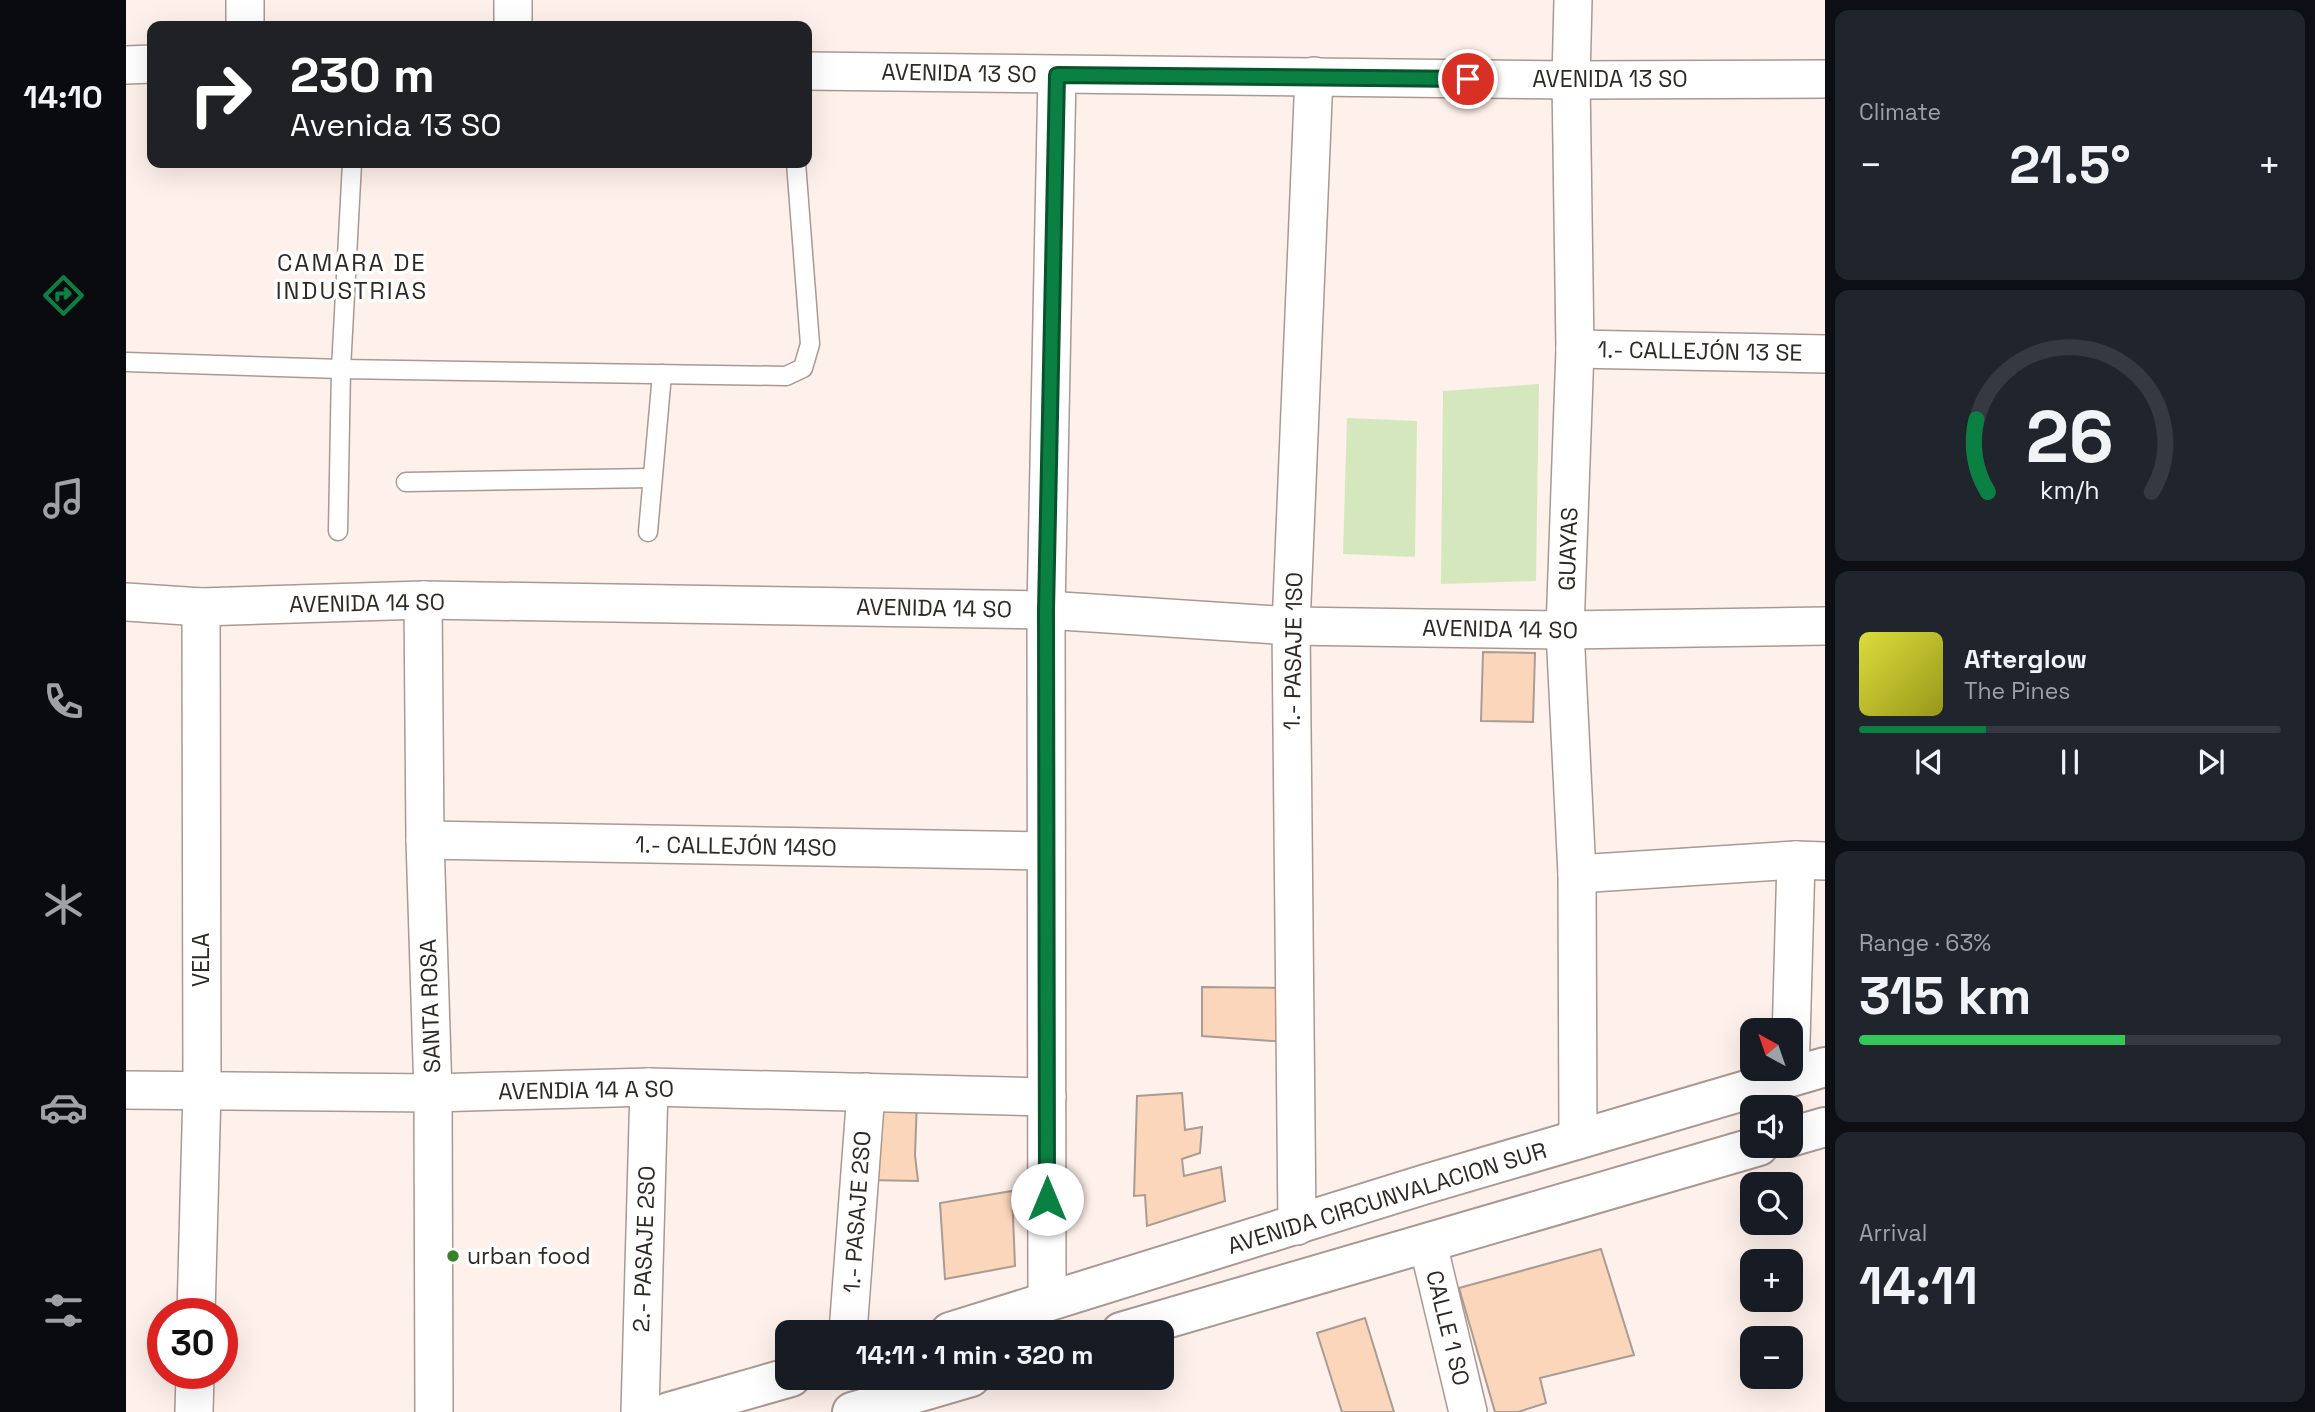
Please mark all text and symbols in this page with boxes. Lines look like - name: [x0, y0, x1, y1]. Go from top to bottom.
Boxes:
- text: 230 m: [290, 44, 435, 106]
- icon: right: [175, 49, 266, 140]
- pin: [1438, 49, 1498, 109]
- street label: AVENIDA 13 SO: [881, 57, 1037, 89]
- icon: arrive: [1449, 60, 1487, 98]
- street label: AVENIDA 13 SO: [1532, 64, 1688, 94]
- text: 14:10: [23, 77, 103, 117]
- text: Climate: [1859, 97, 1941, 127]
- text: Avenida 13 SO: [290, 105, 502, 145]
- text: 21.5°: [2009, 132, 2131, 198]
- text: −: [1859, 141, 1883, 189]
- text: +: [2257, 141, 2281, 189]
- district label: CAMARA DE INDUSTRIAS: [276, 247, 428, 306]
- icon: directions: [39, 271, 88, 320]
- street label: 1.- CALLEJÓN 13 SE: [1597, 334, 1803, 368]
- text: 26: [2026, 390, 2114, 483]
- text: km/h: [2040, 473, 2100, 505]
- icon: music: [39, 474, 88, 523]
- street label: GUAYAS: [1552, 507, 1584, 591]
- street label: 1.- PASAJE 1SO: [1277, 572, 1309, 730]
- street label: AVENIDA 14 SO: [289, 587, 445, 619]
- street label: AVENIDA 14 SO: [856, 592, 1012, 624]
- street label: AVENIDA 14 SO: [1422, 613, 1578, 645]
- text: Afterglow: [1964, 642, 2087, 676]
- text: The Pines: [1964, 676, 2070, 706]
- icon: phone: [39, 677, 88, 726]
- icon: previous: [1910, 743, 1948, 781]
- icon: pause: [2051, 743, 2089, 781]
- icon: next: [2192, 743, 2230, 781]
- street label: 1.- CALLEJÓN 14SO: [635, 829, 837, 863]
- icon: climate: [39, 880, 88, 929]
- text: Range · 63%: [1859, 928, 1991, 958]
- street label: VELA: [186, 933, 216, 987]
- street label: SANTA ROSA: [413, 938, 447, 1074]
- text: 315 km: [1859, 963, 2031, 1029]
- north arrow: [1740, 1018, 1802, 1082]
- map controls: [1740, 1018, 1803, 1389]
- street label: AVENDIA 14 A SO: [498, 1073, 674, 1107]
- icon: car: [39, 1083, 88, 1132]
- button: sound: [1740, 1095, 1803, 1158]
- street label: 1.- PASAJE 2SO: [836, 1130, 878, 1294]
- street label: AVENIDA CIRCUNVALACION SUR: [1224, 1135, 1550, 1261]
- position arrow: [1010, 1162, 1084, 1236]
- street label: 2.- PASAJE 2SO: [626, 1165, 662, 1333]
- button: search: [1740, 1172, 1803, 1235]
- text: Arrival: [1859, 1218, 1927, 1248]
- place label: urban food: [467, 1241, 591, 1271]
- marker: urban food: [445, 1248, 461, 1264]
- button: +: [1740, 1249, 1803, 1312]
- text: 14:11: [1859, 1253, 1978, 1319]
- street label: CALLE 1 SO: [1419, 1267, 1477, 1389]
- icon: filters: [39, 1286, 88, 1335]
- speed limit sign: 30: [147, 1298, 238, 1389]
- button: −: [1740, 1326, 1803, 1389]
- text: 14:11 · 1 min · 320 m: [856, 1338, 1093, 1372]

